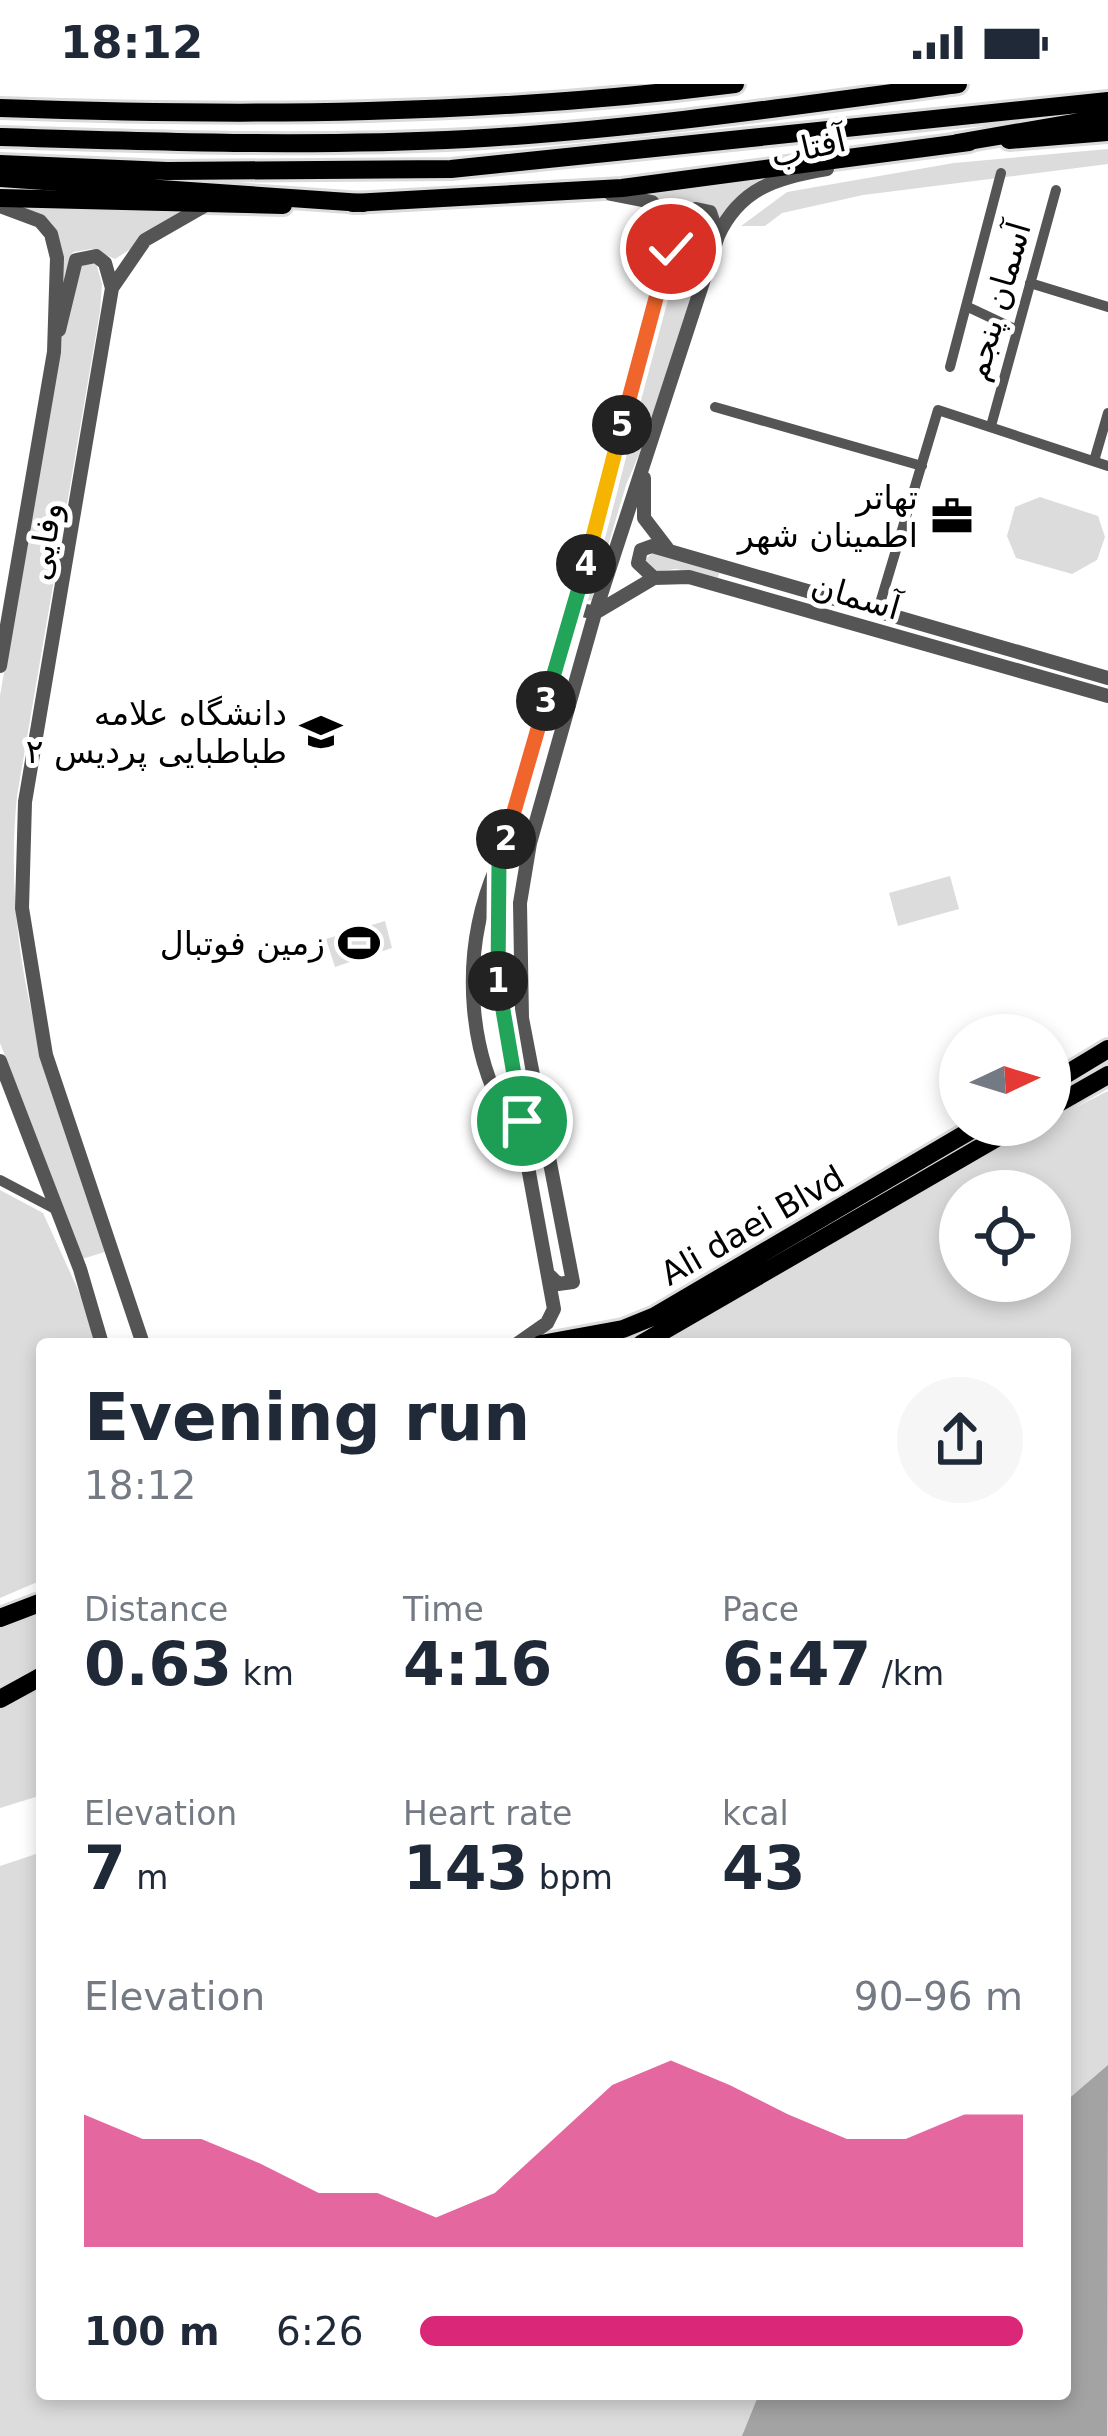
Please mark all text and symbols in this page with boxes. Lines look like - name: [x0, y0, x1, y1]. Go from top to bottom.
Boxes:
- text: 18:12: [60, 16, 203, 69]
- street label: آفتاب: [767, 120, 851, 175]
- pin: [620, 198, 722, 300]
- icon: check: [638, 216, 704, 282]
- street label: آسمان پنجم: [956, 216, 1039, 385]
- pin: 5: [592, 395, 652, 455]
- text: 5: [611, 405, 633, 444]
- place label: تهاتر اطمینان شهر: [736, 478, 918, 555]
- office icon: تهاتر اطمینان شهر: [929, 493, 975, 539]
- street label: وفایی: [19, 499, 70, 583]
- pin: 4: [556, 534, 616, 594]
- text: 4: [575, 544, 597, 583]
- street label: آسمان: [807, 565, 906, 628]
- pin: 3: [516, 671, 576, 731]
- text: 3: [535, 681, 557, 720]
- place label: دانشگاه علامه طباطبایی پردیس ۲: [26, 694, 287, 771]
- school or university icon: دانشگاه علامه طباطبایی پردیس ۲: [298, 709, 344, 755]
- pin: 2: [476, 809, 536, 869]
- text: 2: [495, 819, 517, 858]
- sports icon: زمین فوتبال: [336, 920, 382, 966]
- place label: زمین فوتبال: [160, 924, 325, 963]
- pin: 1: [468, 951, 528, 1011]
- text: 1: [487, 961, 509, 1000]
- north arrow: [939, 1014, 1071, 1146]
- map controls: [939, 1014, 1071, 1302]
- pin: [471, 1070, 573, 1172]
- icon: arrive: [489, 1088, 555, 1154]
- street label: Ali daei Blvd: [654, 1157, 851, 1294]
- button: locate: [939, 1170, 1071, 1302]
- button: share: [897, 1377, 1023, 1503]
- text: Evening run: [84, 1379, 530, 1456]
- text: 18:12: [84, 1463, 196, 1508]
- text: Distance: [84, 1590, 228, 1629]
- text: Time: [403, 1590, 484, 1629]
- text: Pace: [722, 1590, 799, 1629]
- text: 0.63: [84, 1629, 232, 1699]
- text: 4:16: [403, 1629, 552, 1699]
- text: 6:47: [722, 1629, 871, 1699]
- text: km: [232, 1654, 294, 1693]
- text: /km: [871, 1654, 944, 1693]
- text: Elevation: [84, 1794, 237, 1833]
- text: Heart rate: [403, 1794, 572, 1833]
- text: kcal: [722, 1794, 789, 1833]
- text: 7: [84, 1833, 126, 1903]
- text: 143: [403, 1833, 528, 1903]
- text: 43: [722, 1833, 806, 1903]
- text: m: [126, 1858, 168, 1897]
- text: bpm: [528, 1858, 613, 1897]
- text: Elevation: [84, 1974, 265, 2019]
- text: 90–96 m: [854, 1974, 1023, 2019]
- text: 100 m: [84, 2309, 220, 2354]
- text: 6:26: [276, 2309, 364, 2354]

